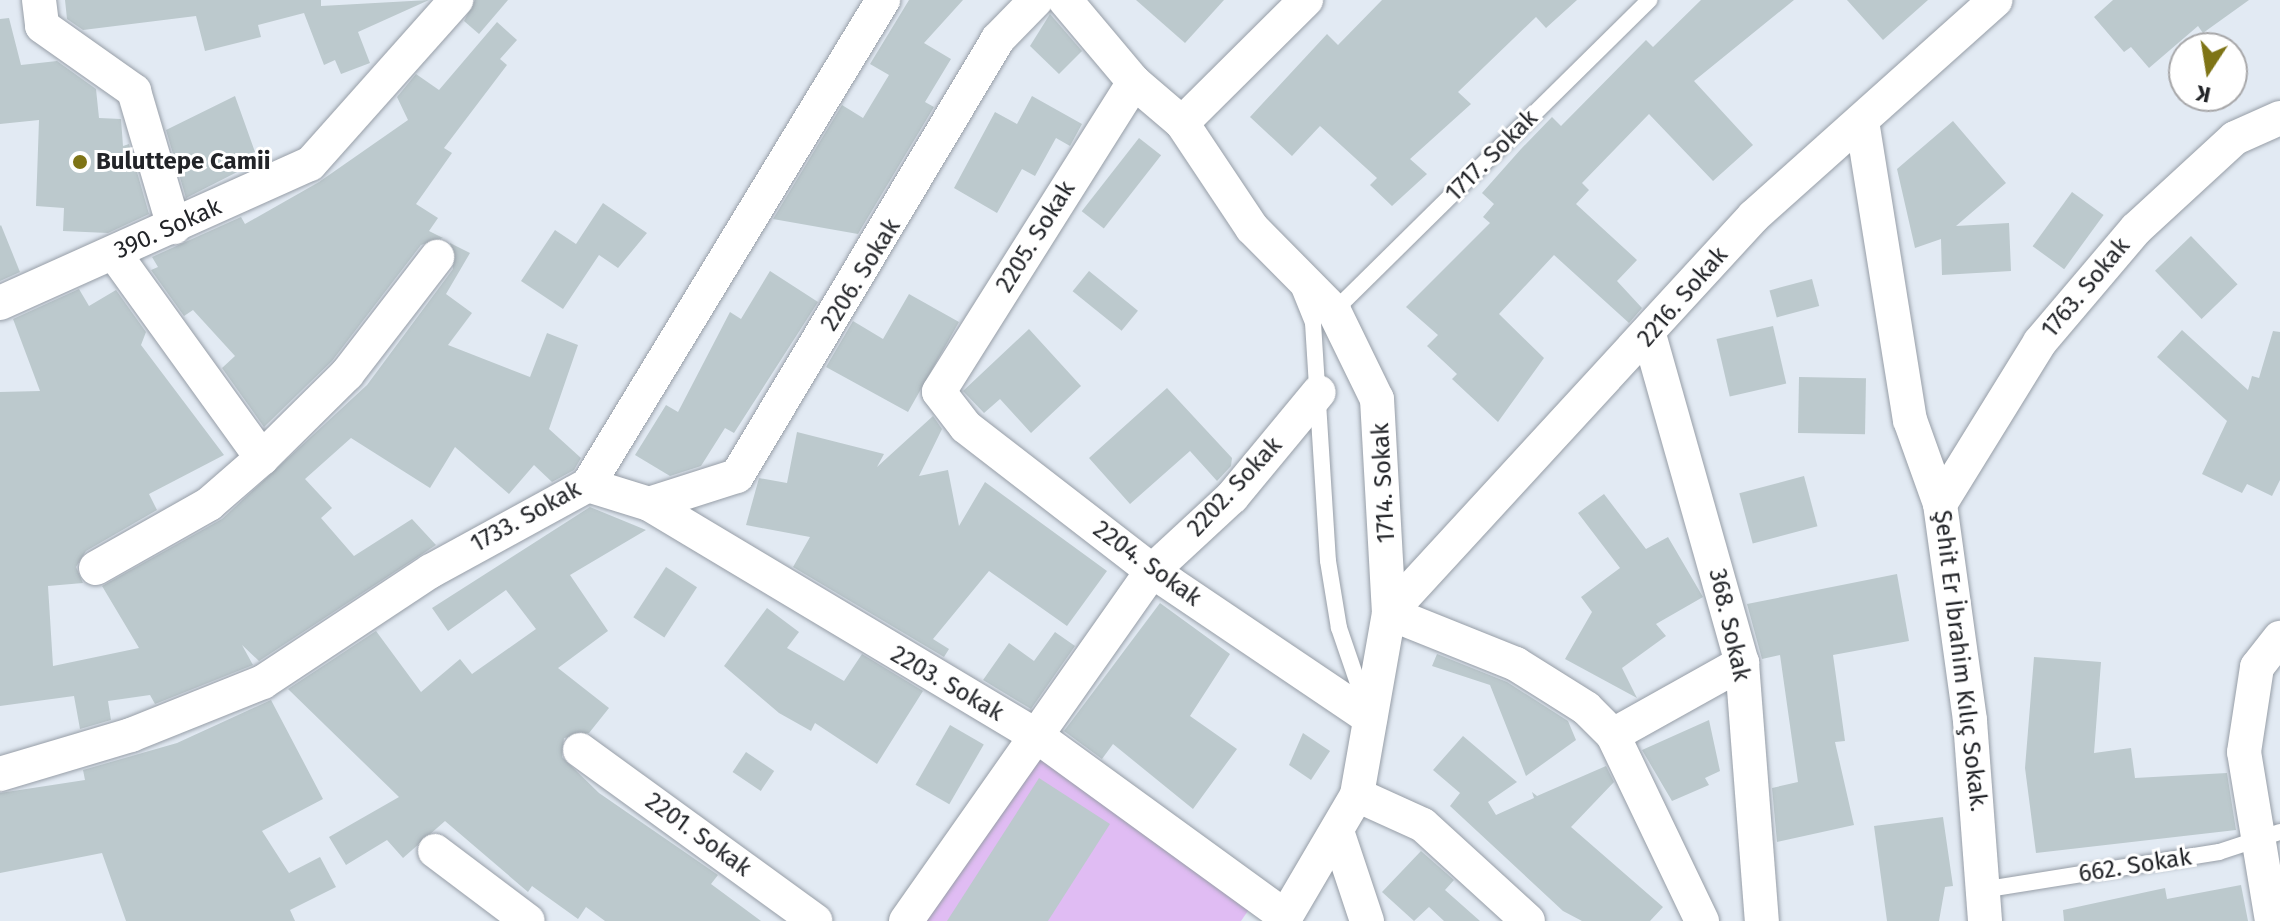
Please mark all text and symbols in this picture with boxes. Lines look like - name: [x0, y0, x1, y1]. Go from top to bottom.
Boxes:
- north arrow: [2168, 32, 2248, 112]
- text: K: [2194, 79, 2213, 109]
- street label: 1717. Sokak: [1440, 104, 1544, 208]
- place label: Buluttepe Camii: [96, 148, 271, 176]
- marker: Buluttepe Camii: [71, 153, 89, 171]
- street label: 2205. Sokak: [990, 176, 1082, 298]
- street label: 390. Sokak: [110, 193, 226, 265]
- street label: 2206. Sokak: [815, 214, 907, 336]
- street label: 1763. Sokak: [2036, 232, 2136, 344]
- street label: 2216. Sokak: [1632, 241, 1734, 353]
- street label: 1714. Sokak: [1366, 422, 1402, 544]
- street label: 2202. Sokak: [1182, 431, 1288, 543]
- street label: 1733. Sokak: [466, 475, 586, 559]
- street label: Şehit Er İbrahim Kılıç Sokak.: [1927, 509, 1993, 813]
- street label: 2204. Sokak: [1087, 515, 1207, 613]
- street label: 368. Sokak: [1702, 566, 1756, 684]
- street label: 2203. Sokak: [886, 640, 1008, 728]
- street label: 2201. Sokak: [640, 787, 756, 883]
- street label: 662. Sokak: [2077, 843, 2193, 889]

